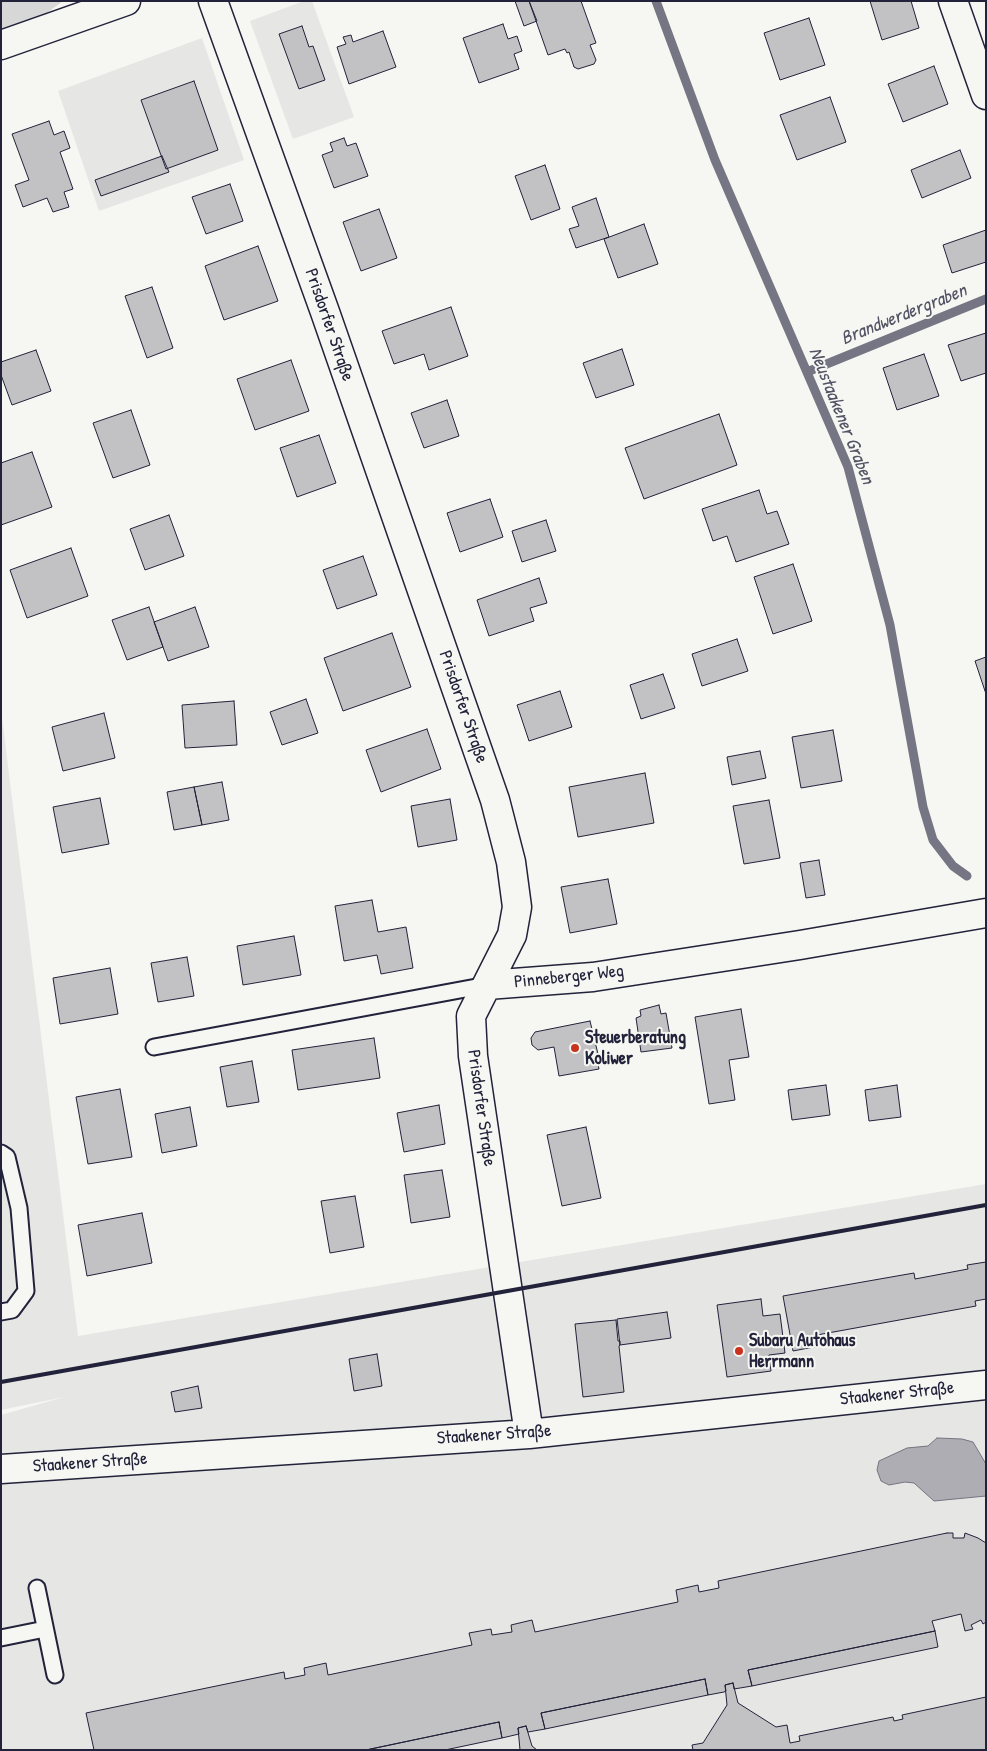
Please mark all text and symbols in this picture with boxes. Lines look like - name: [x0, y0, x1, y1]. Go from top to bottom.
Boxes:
- street label: Prisdorfer Straße: [300, 266, 358, 384]
- water label: Brandwerdergraben: [838, 279, 970, 351]
- water label: Neustaakener Graben: [803, 344, 879, 488]
- street label: Prisdorfer Straße: [434, 648, 492, 766]
- street label: Pinneberger Weg: [513, 961, 625, 993]
- place label: Steuerberatung Koliwer: [585, 1027, 686, 1070]
- marker: Steuerberatung Koliwer: [569, 1042, 581, 1054]
- street label: Prisdorfer Straße: [462, 1048, 500, 1168]
- place label: Subaru Autohaus Herrmann: [749, 1330, 855, 1372]
- marker: Subaru Autohaus Herrmann: [733, 1345, 745, 1357]
- street label: Staakener Straße: [839, 1377, 955, 1411]
- street label: Staakener Straße: [436, 1420, 552, 1450]
- street label: Staakener Straße: [32, 1448, 148, 1478]

